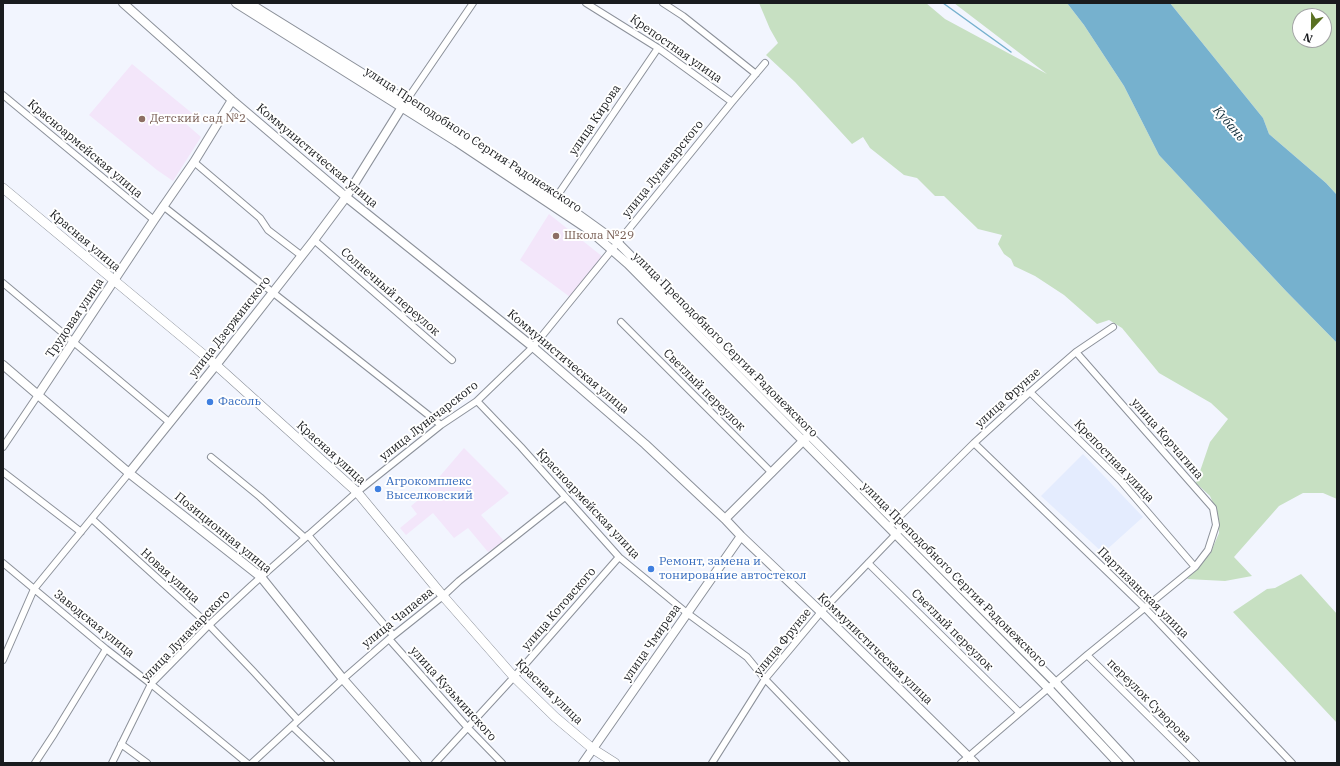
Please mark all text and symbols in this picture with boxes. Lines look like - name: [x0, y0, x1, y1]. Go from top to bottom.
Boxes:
- north arrow: [1292, 8, 1332, 48]
- street label: Крепостная улица: [627, 12, 725, 86]
- text: N: [1301, 30, 1315, 46]
- street label: улица Преподобного Сергия Радонежского: [362, 64, 584, 216]
- street label: улица Кирова: [566, 82, 624, 158]
- street label: Красноармейская улица: [25, 97, 145, 201]
- street label: Коммунистическая улица: [253, 101, 381, 211]
- water label: Кубань: [1210, 103, 1248, 145]
- place label: Детский сад №2: [150, 112, 246, 126]
- marker: Детский сад №2: [137, 114, 147, 124]
- street label: улица Луначарского: [619, 118, 707, 220]
- street label: Красная улица: [47, 207, 123, 275]
- place label: Школа №29: [564, 229, 634, 243]
- marker: Школа №29: [551, 231, 561, 241]
- street label: Солнечный переулок: [337, 245, 443, 339]
- street label: улица Преподобного Сергия Радонежского: [629, 249, 821, 441]
- street label: улица Дзержинского: [186, 274, 274, 380]
- street label: Трудовая улица: [43, 275, 107, 361]
- street label: Коммунистическая улица: [504, 307, 632, 417]
- street label: Светлый переулок: [660, 346, 748, 434]
- street label: улица Фрунзе: [973, 365, 1043, 431]
- street label: улица Луначарского: [377, 378, 481, 464]
- place label: Фасоль: [218, 395, 261, 409]
- street label: улица Корчагина: [1128, 396, 1206, 482]
- marker: Фасоль: [205, 397, 215, 407]
- street label: Крепостная улица: [1071, 417, 1157, 505]
- street label: Красная улица: [293, 418, 369, 488]
- street label: Красноармейская улица: [533, 446, 643, 562]
- place label: Агрокомплекс Выселковский: [386, 475, 473, 503]
- street label: улица Преподобного Сергия Радонежского: [858, 479, 1050, 671]
- marker: Агрокомплекс Выселковский: [373, 484, 383, 494]
- street label: Позиционная улица: [172, 490, 274, 576]
- street label: Партизанская улица: [1094, 544, 1192, 642]
- street label: Новая улица: [137, 546, 203, 606]
- place label: Ремонт, замена и тонирование автостекол: [659, 555, 807, 583]
- marker: Ремонт, замена и тонирование автостекол: [646, 564, 656, 574]
- street label: улица Котовского: [519, 565, 599, 653]
- street label: улица Чапаева: [359, 585, 437, 651]
- street label: Светлый переулок: [908, 586, 996, 674]
- street label: Заводская улица: [51, 587, 137, 661]
- street label: улица Луначарского: [139, 588, 233, 684]
- street label: Коммунистическая улица: [815, 590, 935, 708]
- street label: улица Чмирева: [620, 602, 684, 684]
- street label: улица Фрунзе: [751, 605, 815, 679]
- street label: улица Кузьминского: [407, 644, 499, 744]
- street label: Красная улица: [512, 656, 586, 728]
- street label: переулок Суворова: [1104, 656, 1194, 746]

